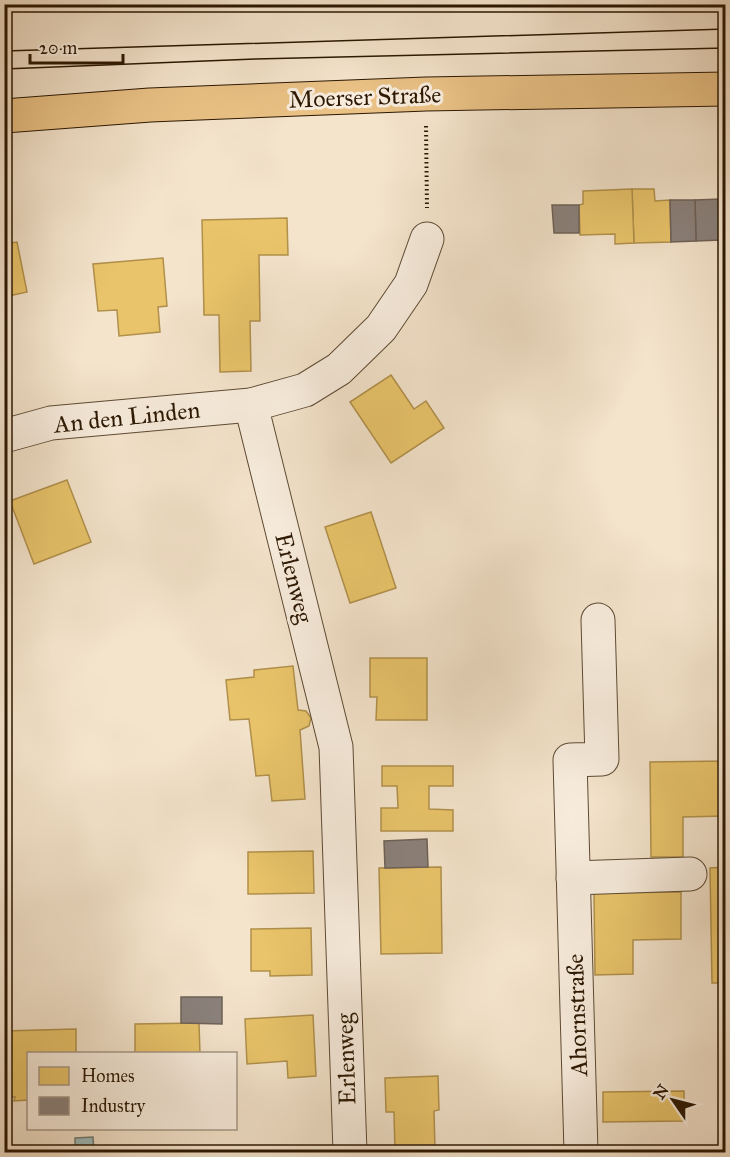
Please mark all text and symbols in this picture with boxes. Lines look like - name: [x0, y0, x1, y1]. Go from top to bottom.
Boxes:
- scale bar: [30, 27, 123, 65]
- text: 20 m: [39, 37, 77, 59]
- street label: Moerser Straße: [288, 79, 442, 115]
- street label: An den Linden: [51, 394, 202, 440]
- street label: Erlenweg: [268, 530, 320, 627]
- street label: Ahornstraße: [560, 953, 594, 1078]
- street label: Erlenweg: [329, 1012, 363, 1105]
- legend: [27, 1052, 237, 1130]
- text: Homes: [81, 1065, 135, 1087]
- north arrow: [643, 1070, 703, 1130]
- text: N: [649, 1080, 673, 1103]
- text: Industry: [81, 1095, 146, 1117]

